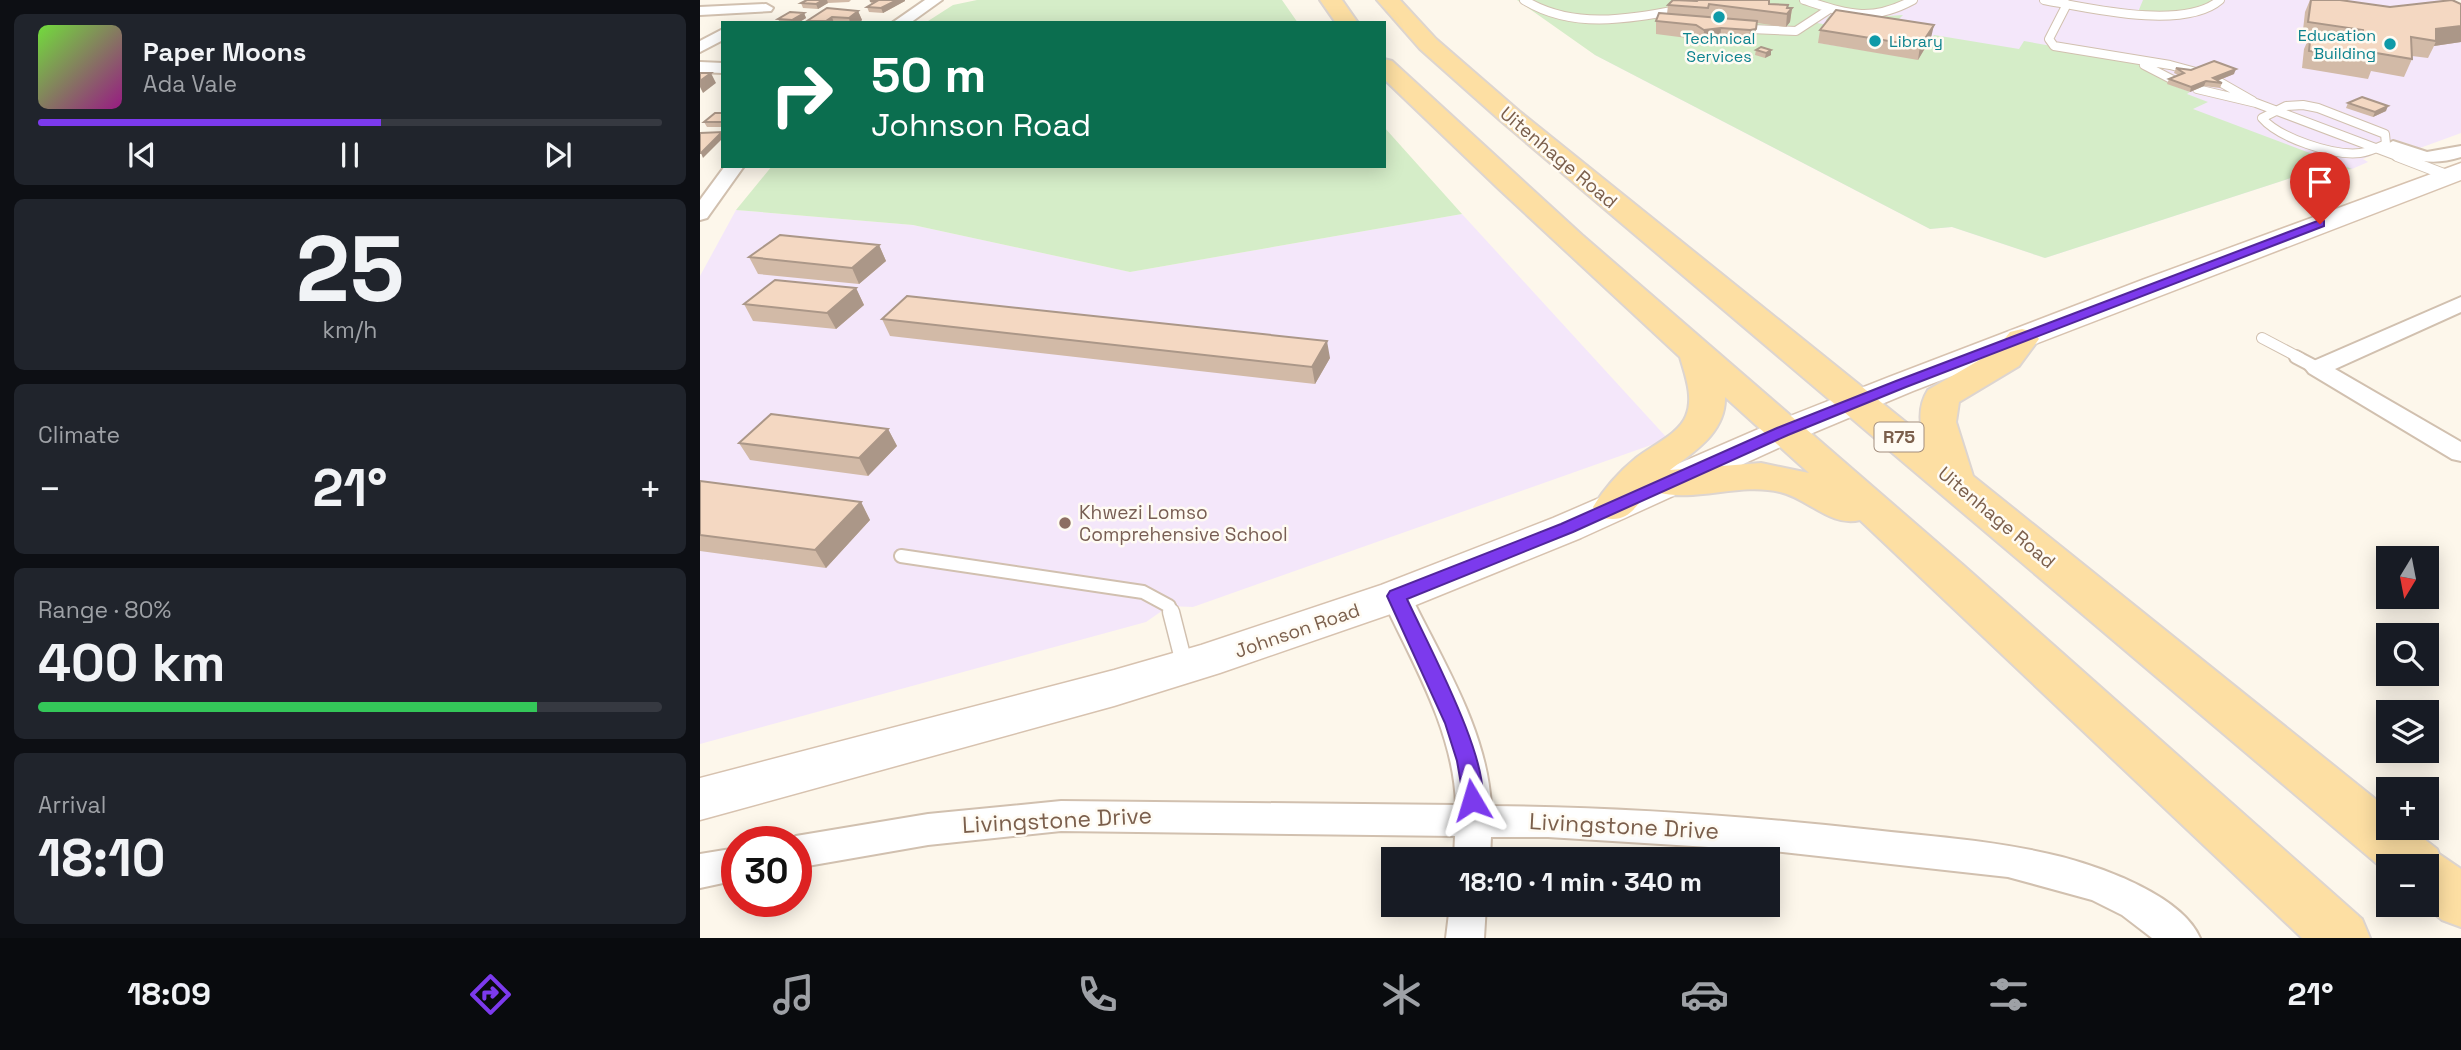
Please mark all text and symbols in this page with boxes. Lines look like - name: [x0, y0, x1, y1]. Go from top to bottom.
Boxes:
- marker: Technical Services: [1711, 9, 1727, 25]
- place label: Education Building: [2298, 25, 2376, 64]
- place label: Technical Services: [1682, 28, 1756, 67]
- place label: Library: [1889, 31, 1943, 52]
- marker: Library: [1867, 33, 1883, 49]
- text: Paper Moons: [143, 35, 306, 69]
- marker: Education Building: [2382, 36, 2398, 52]
- text: 50 m: [871, 44, 986, 106]
- icon: right: [756, 49, 847, 140]
- text: Ada Vale: [143, 69, 237, 99]
- street label: Uitenhage Road: [1495, 101, 1623, 214]
- text: Johnson Road: [871, 105, 1091, 145]
- icon: previous: [123, 136, 161, 174]
- icon: pause: [331, 136, 369, 174]
- icon: next: [539, 136, 577, 174]
- pin: [2290, 152, 2350, 224]
- icon: arrive: [2301, 163, 2339, 201]
- text: 25: [296, 211, 404, 328]
- text: km/h: [323, 315, 377, 345]
- text: Climate: [38, 420, 120, 450]
- road number: R75: [1874, 422, 1924, 452]
- text: 21°: [313, 455, 387, 521]
- street label: Uitenhage Road: [1933, 461, 2061, 574]
- text: −: [38, 465, 62, 513]
- text: +: [638, 465, 662, 513]
- place label: Khwezi Lomso Comprehensive School: [1079, 500, 1288, 547]
- marker: Khwezi Lomso Comprehensive School: [1057, 515, 1073, 531]
- north arrow: [2376, 546, 2440, 609]
- map controls: [2376, 546, 2439, 917]
- text: Range · 80%: [38, 595, 171, 625]
- street label: Johnson Road: [1231, 597, 1363, 664]
- button: search: [2376, 623, 2439, 686]
- text: 400 km: [38, 630, 225, 696]
- button: layers: [2376, 700, 2439, 763]
- position arrow: [1435, 763, 1509, 837]
- button: +: [2376, 777, 2439, 840]
- text: Arrival: [38, 790, 106, 820]
- street label: Livingstone Drive: [961, 800, 1153, 840]
- street label: Livingstone Drive: [1528, 806, 1720, 846]
- text: 18:10: [38, 825, 165, 891]
- speed limit sign: 30: [721, 826, 812, 917]
- button: −: [2376, 854, 2439, 917]
- text: 18:10 · 1 min · 340 m: [1459, 865, 1702, 899]
- icon: directions: [466, 970, 515, 1019]
- icon: music: [769, 970, 818, 1019]
- icon: phone: [1073, 970, 1122, 1019]
- icon: climate: [1377, 970, 1426, 1019]
- icon: car: [1680, 970, 1729, 1019]
- icon: filters: [1984, 970, 2033, 1019]
- text: 18:09: [127, 974, 211, 1014]
- text: 21°: [2288, 974, 2334, 1014]

